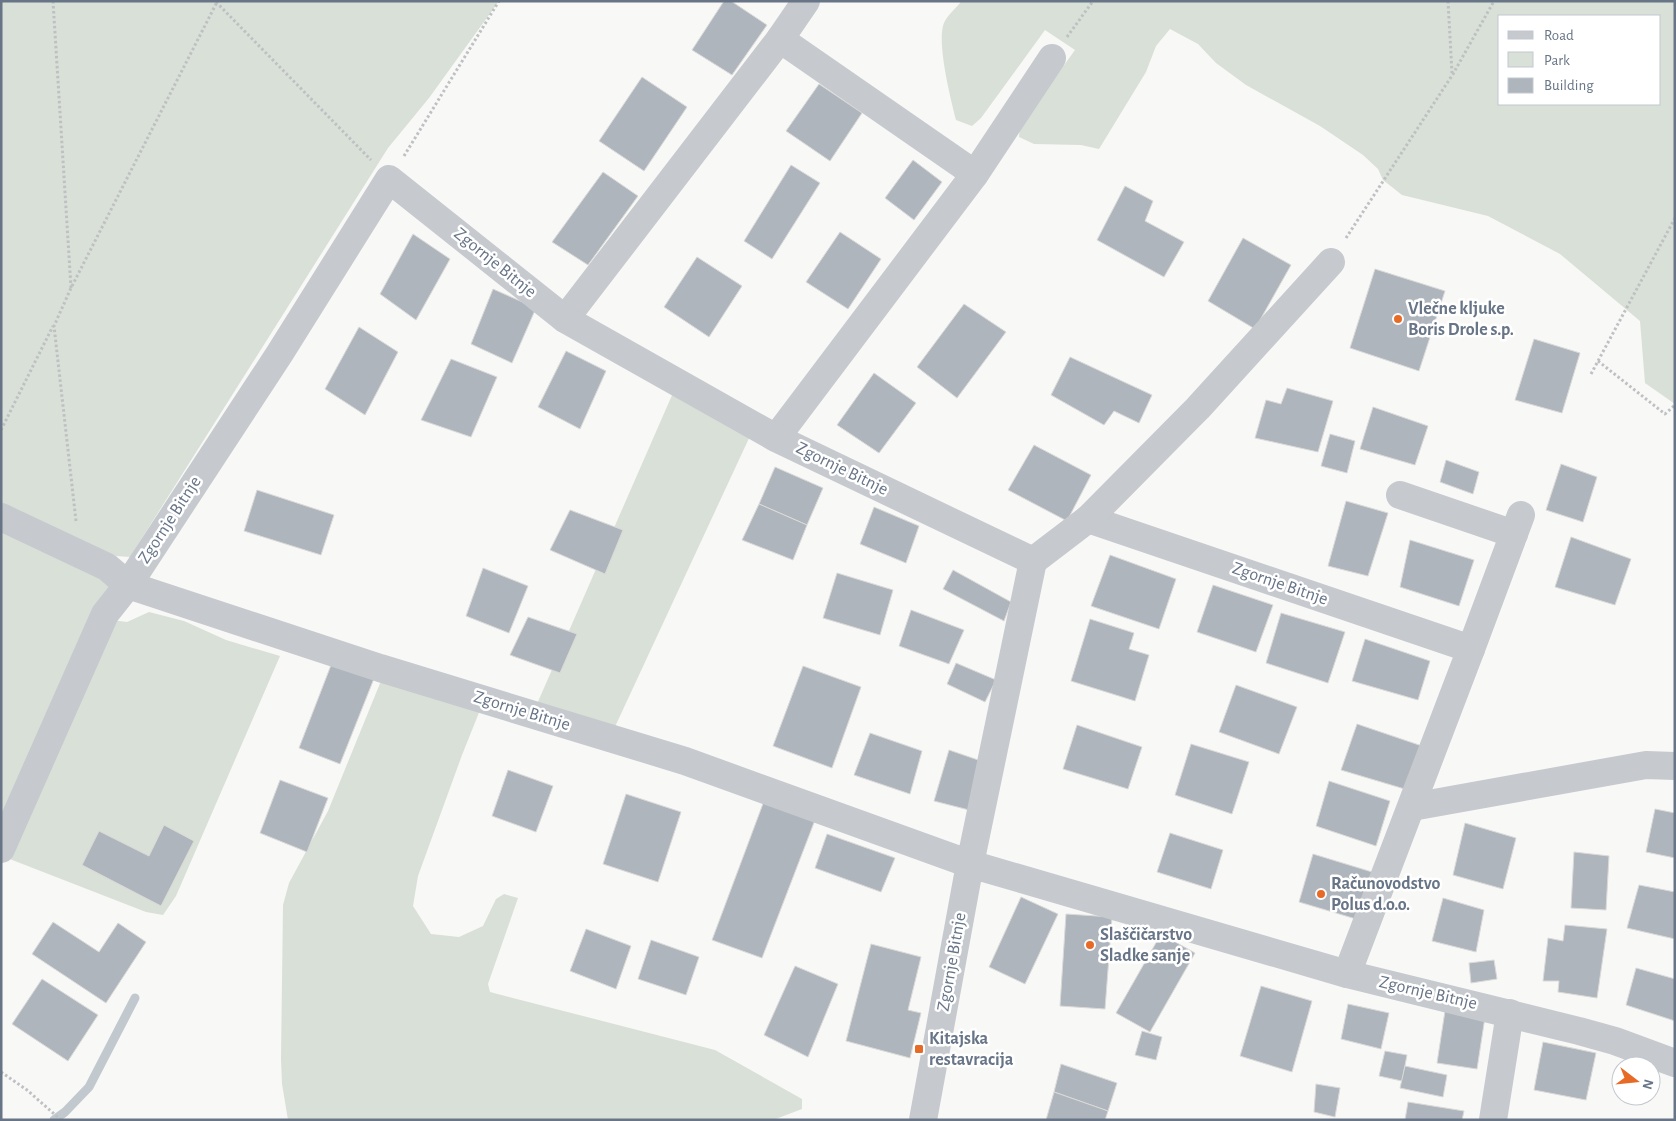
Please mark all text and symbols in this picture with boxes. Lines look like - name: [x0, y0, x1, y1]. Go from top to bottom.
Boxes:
- legend: [1498, 15, 1661, 105]
- text: Road: [1544, 28, 1574, 43]
- text: Park: [1544, 53, 1570, 68]
- text: Building: [1544, 78, 1594, 93]
- street label: Zgornje Bitnje: [451, 225, 539, 301]
- place label: Vlečne kljuke Boris Drole s.p.: [1408, 300, 1514, 339]
- marker: Vlečne kljuke Boris Drole s.p.: [1392, 313, 1404, 325]
- street label: Zgornje Bitnje: [793, 439, 891, 499]
- street label: Zgornje Bitnje: [135, 473, 205, 567]
- street label: Zgornje Bitnje: [1230, 559, 1330, 609]
- street label: Zgornje Bitnje: [472, 688, 572, 734]
- place label: Računovodstvo Polus d.o.o.: [1331, 875, 1440, 914]
- marker: Računovodstvo Polus d.o.o.: [1315, 888, 1327, 900]
- street label: Zgornje Bitnje: [934, 911, 970, 1013]
- place label: Slaščičarstvo Sladke sanje: [1100, 926, 1192, 965]
- marker: Slaščičarstvo Sladke sanje: [1084, 939, 1096, 951]
- street label: Zgornje Bitnje: [1377, 973, 1479, 1013]
- place label: Kitajska restavracija: [929, 1030, 1014, 1069]
- marker: Kitajska restavracija: [913, 1043, 925, 1055]
- north arrow: [1611, 1056, 1661, 1106]
- text: N: [1639, 1078, 1656, 1091]

